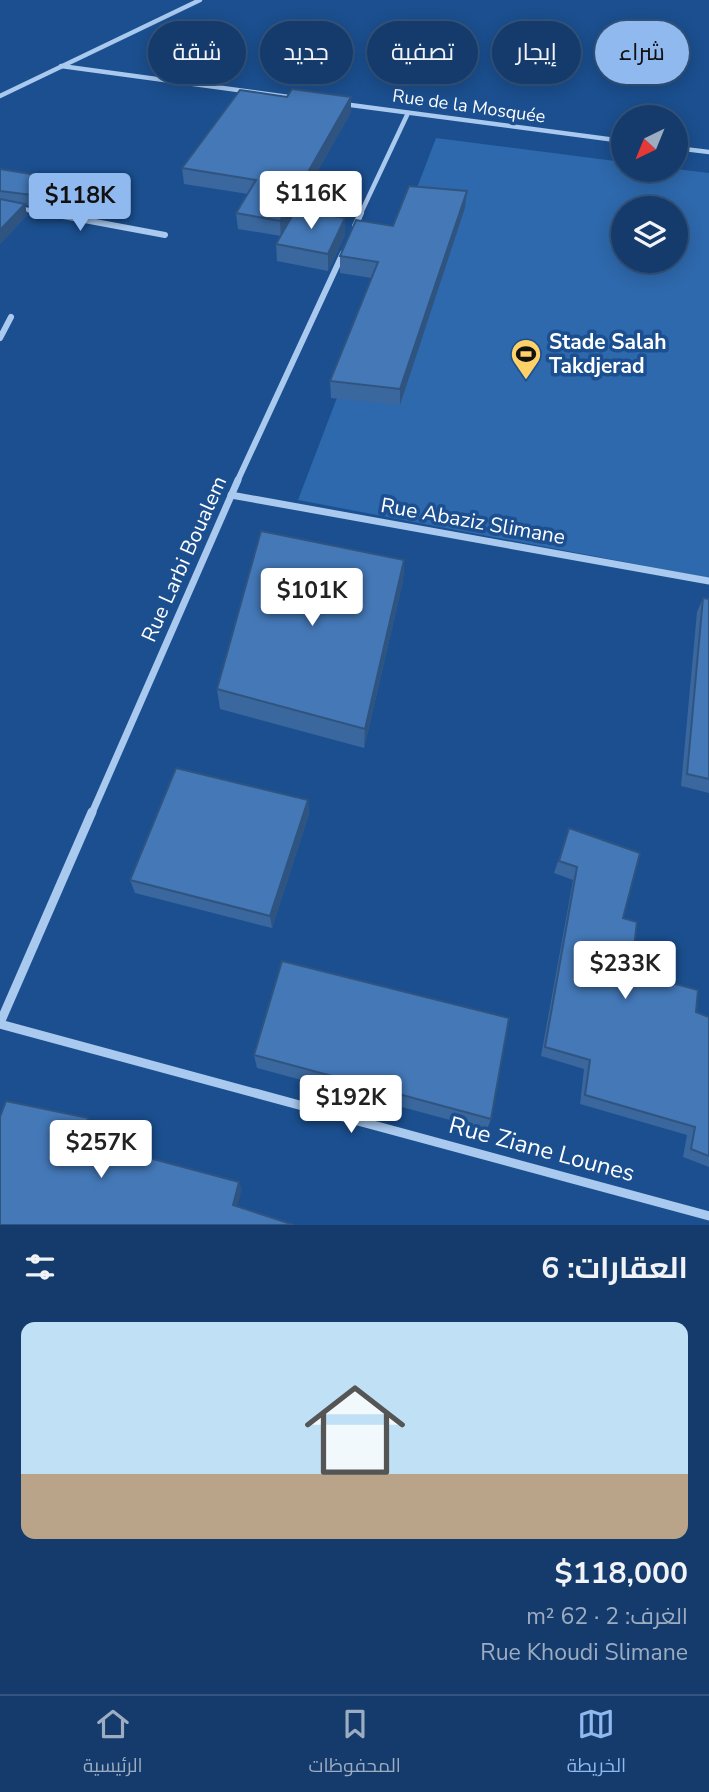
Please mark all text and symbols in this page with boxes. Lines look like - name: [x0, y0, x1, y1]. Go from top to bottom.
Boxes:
- chip: شقة: [148, 21, 246, 84]
- chip: جديد: [260, 21, 353, 84]
- chip: تصفية: [367, 21, 478, 84]
- chip: إيجار: [492, 21, 581, 84]
- chip: شراء: [595, 21, 689, 84]
- street label: Rue de la Mosquée: [391, 83, 547, 129]
- north arrow: [611, 105, 688, 182]
- map controls: [611, 105, 688, 273]
- pin: $116K: [262, 172, 360, 231]
- pin: $118K: [31, 174, 129, 233]
- text: $116K: [276, 178, 346, 209]
- text: $118K: [45, 180, 115, 211]
- button: layers: [611, 196, 688, 273]
- place label: Stade Salah Takdjerad: [549, 328, 667, 380]
- sports icon: Stade Salah Takdjerad: [509, 337, 543, 381]
- street label: Rue Larbi Boualem: [135, 472, 233, 646]
- street label: Rue Abaziz Slimane: [378, 491, 568, 551]
- pin: $101K: [263, 568, 361, 628]
- text: $101K: [277, 575, 347, 606]
- pin: $233K: [576, 942, 674, 1001]
- text: $233K: [590, 948, 660, 979]
- pin: $192K: [302, 1076, 400, 1135]
- text: $192K: [316, 1082, 386, 1113]
- street label: Rue Ziane Lounes: [446, 1109, 638, 1189]
- pin: $257K: [52, 1120, 150, 1180]
- text: $257K: [66, 1127, 136, 1158]
- icon: filters: [21, 1248, 59, 1286]
- text: العقارات: 6: [541, 1248, 688, 1289]
- icon: home: [292, 1367, 418, 1493]
- text: $118,000: [555, 1553, 688, 1594]
- text: الغرف: 2 · 62 m²: [526, 1601, 688, 1632]
- text: Rue Khoudi Slimane: [480, 1637, 688, 1668]
- tab: الرئيسية: [83, 1705, 143, 1783]
- tab: المحفوظات: [308, 1705, 401, 1783]
- tab: الخريطة: [567, 1705, 626, 1783]

